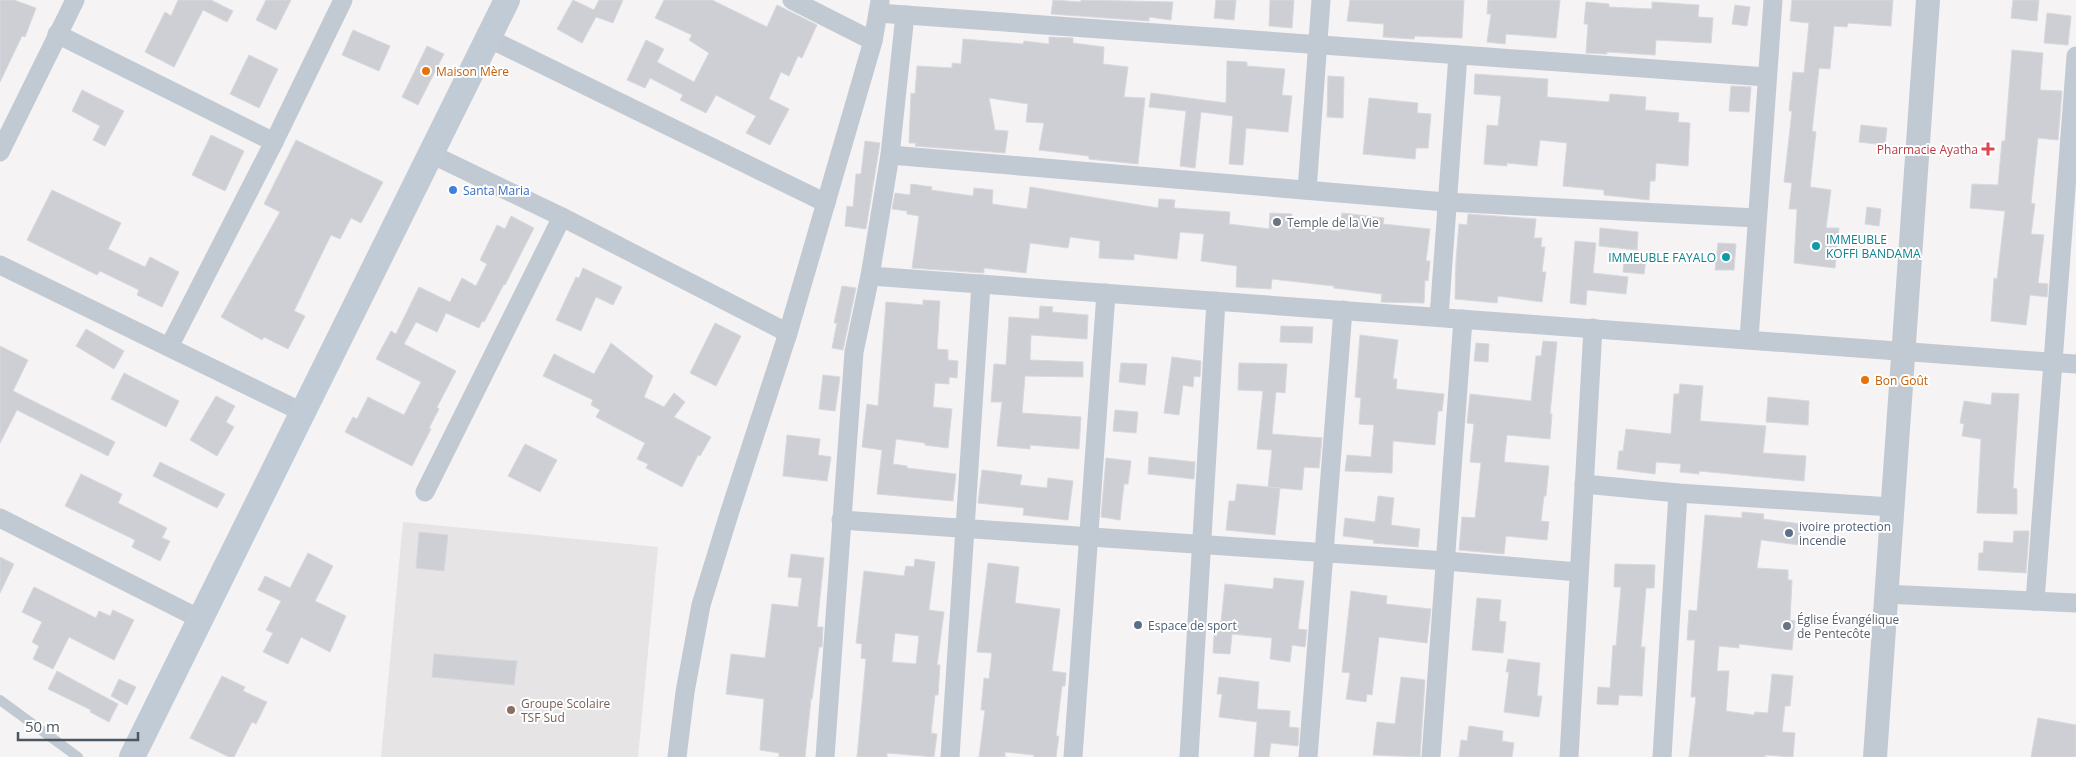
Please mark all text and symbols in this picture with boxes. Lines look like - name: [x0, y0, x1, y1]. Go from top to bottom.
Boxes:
- place label: Maison Mère: [436, 63, 509, 80]
- marker: Maison Mère: [420, 65, 432, 77]
- place label: Pharmacie Ayatha: [1877, 141, 1978, 158]
- marker: Pharmacie Ayatha: [1982, 143, 1994, 155]
- place label: Santa Maria: [463, 182, 530, 199]
- marker: Santa Maria: [447, 184, 459, 196]
- place label: Temple de la Vie: [1287, 214, 1379, 231]
- marker: Temple de la Vie: [1271, 216, 1283, 228]
- place label: IMMEUBLE KOFFI BANDAMA: [1826, 231, 1921, 262]
- marker: IMMEUBLE KOFFI BANDAMA: [1810, 240, 1822, 252]
- place label: IMMEUBLE FAYALO: [1608, 249, 1716, 266]
- marker: IMMEUBLE FAYALO: [1720, 251, 1732, 263]
- place label: Bon Goût: [1875, 372, 1928, 389]
- marker: Bon Goût: [1859, 374, 1871, 386]
- place label: ivoire protection incendie: [1799, 518, 1891, 549]
- marker: ivoire protection incendie: [1783, 527, 1795, 539]
- place label: Église Évangélique de Pentecôte: [1797, 611, 1900, 642]
- place label: Espace de sport: [1148, 617, 1237, 634]
- marker: Espace de sport: [1132, 619, 1144, 631]
- marker: Église Évangélique de Pentecôte: [1781, 620, 1793, 632]
- place label: Groupe Scolaire TSF Sud: [521, 695, 611, 726]
- marker: Groupe Scolaire TSF Sud: [505, 704, 517, 716]
- scale bar: [18, 710, 138, 742]
- text: 50 m: [25, 716, 60, 736]

